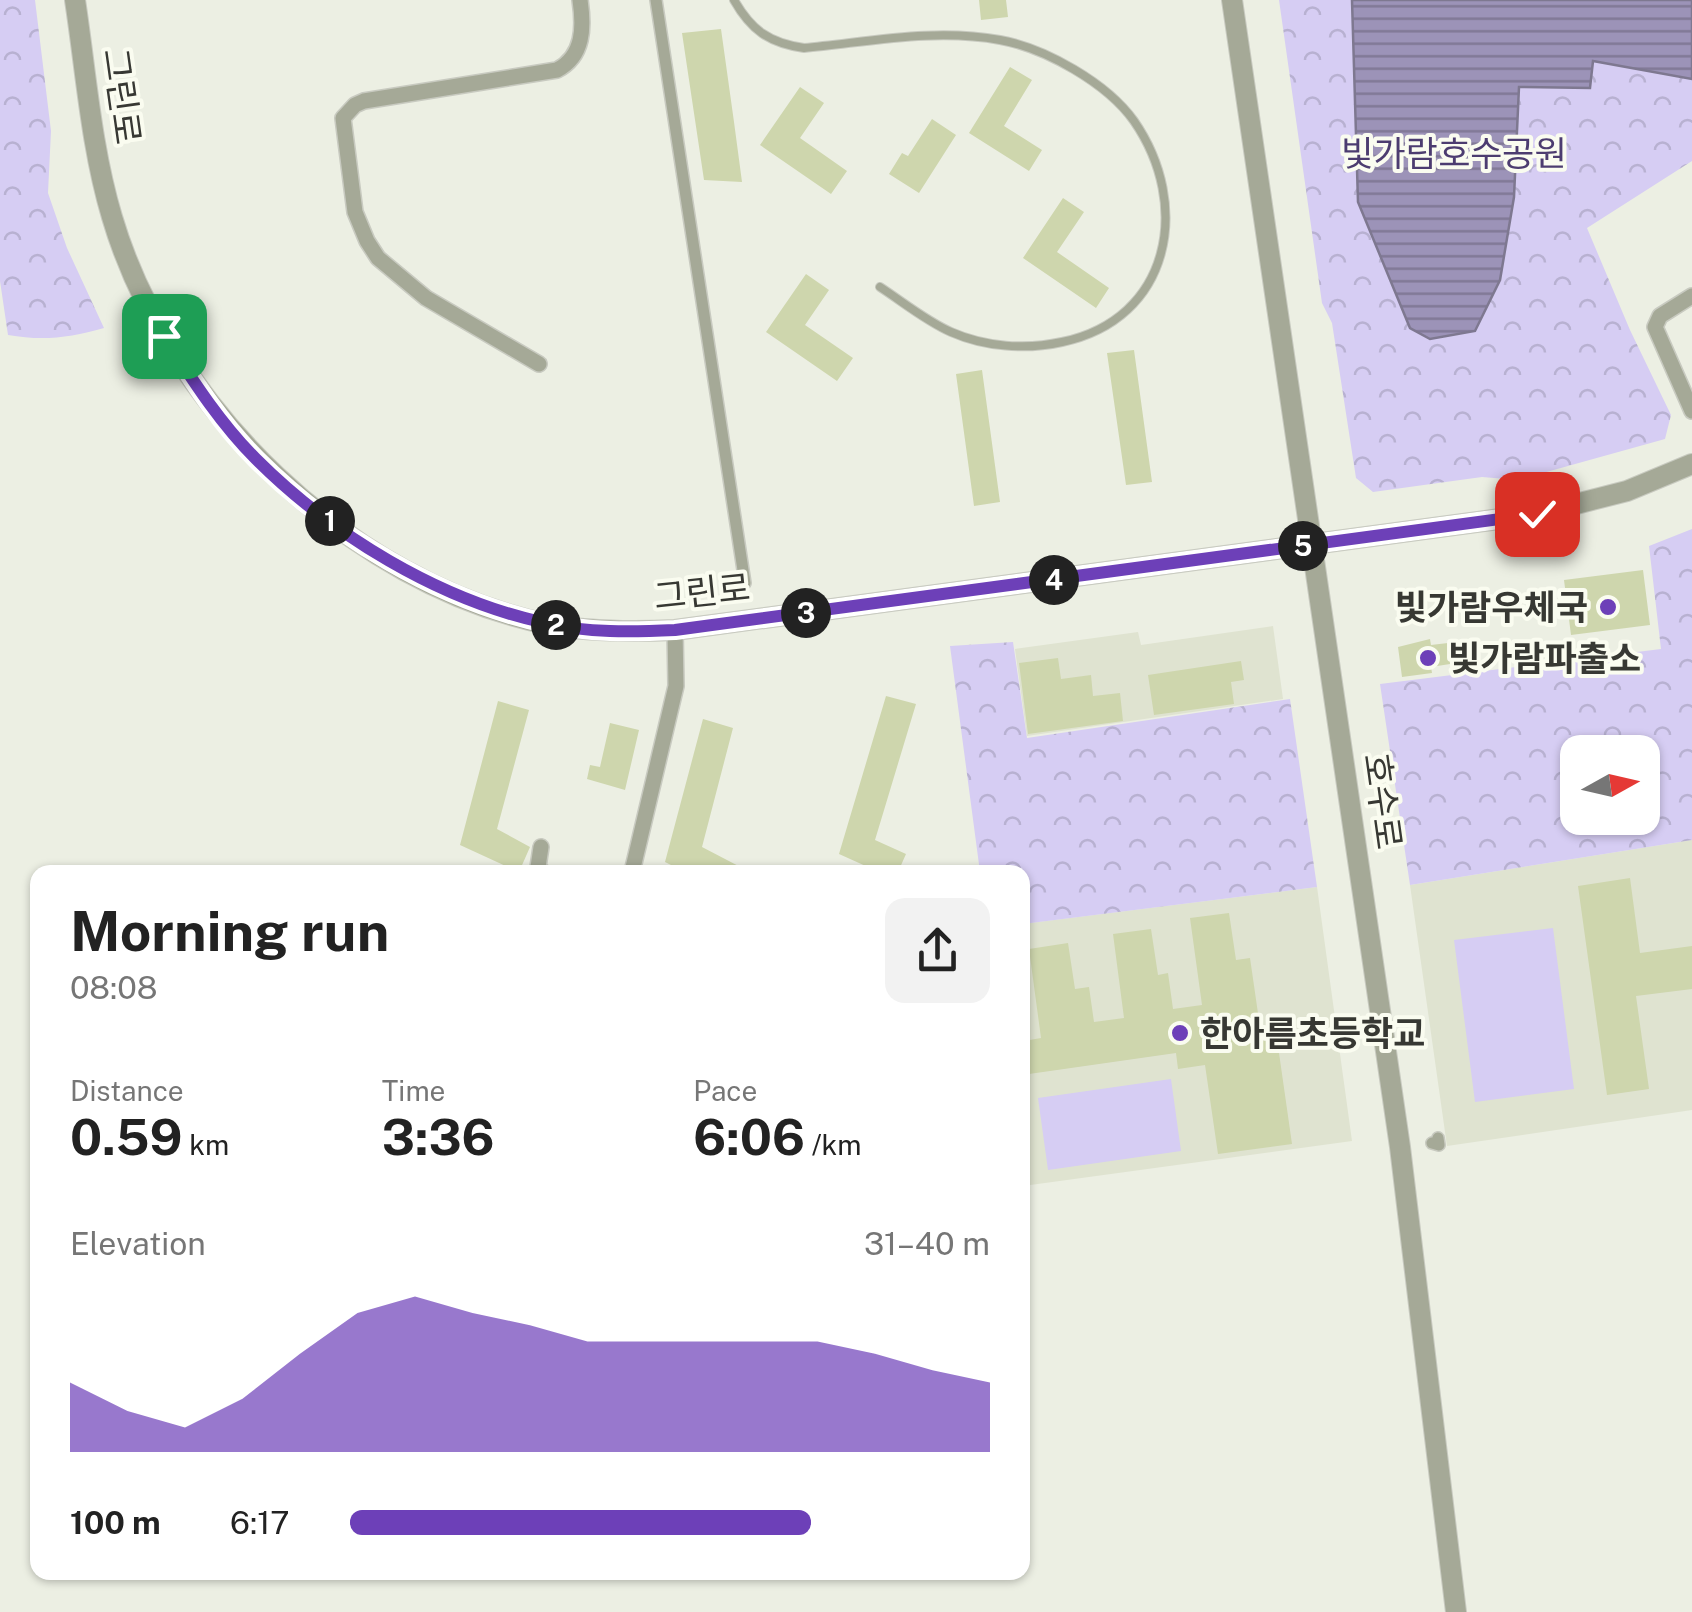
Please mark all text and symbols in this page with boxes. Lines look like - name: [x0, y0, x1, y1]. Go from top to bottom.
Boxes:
- street label: 그린로: [95, 45, 149, 147]
- park label: 빛가람호수공원: [1341, 133, 1567, 174]
- pin: [122, 294, 207, 379]
- icon: arrive: [137, 309, 192, 364]
- pin: [1495, 472, 1580, 557]
- icon: check: [1510, 487, 1565, 542]
- pin: 1: [305, 496, 355, 546]
- text: 1: [324, 504, 336, 537]
- pin: 5: [1278, 521, 1328, 571]
- text: 5: [1294, 529, 1312, 562]
- pin: 4: [1029, 555, 1079, 605]
- text: 4: [1045, 563, 1063, 596]
- street label: 그린로: [652, 567, 752, 617]
- place label: 빛가람우체국: [1395, 587, 1588, 628]
- pin: 3: [781, 588, 831, 638]
- text: 3: [797, 596, 815, 629]
- marker: 빛가람우체국: [1597, 596, 1619, 618]
- pin: 2: [531, 600, 581, 650]
- text: 2: [547, 608, 565, 641]
- place label: 빛가람파출소: [1448, 638, 1641, 679]
- marker: 빛가람파출소: [1417, 647, 1439, 669]
- north arrow: [1560, 735, 1660, 835]
- map controls: [1560, 735, 1660, 835]
- street label: 호수로: [1356, 750, 1410, 852]
- button: share: [885, 898, 990, 1003]
- text: Morning run: [70, 899, 389, 963]
- text: 08:08: [70, 969, 157, 1006]
- place label: 한아름초등학교: [1200, 1013, 1425, 1054]
- marker: 한아름초등학교: [1169, 1022, 1191, 1044]
- text: Distance: [70, 1074, 184, 1107]
- text: Time: [382, 1074, 445, 1107]
- text: Pace: [693, 1074, 757, 1107]
- text: 0.59: [70, 1107, 182, 1166]
- text: 3:36: [382, 1107, 495, 1166]
- text: 6:06: [693, 1107, 805, 1166]
- text: km: [182, 1128, 229, 1161]
- text: /km: [805, 1128, 862, 1161]
- text: Elevation: [70, 1225, 206, 1262]
- text: 31–40 m: [864, 1225, 990, 1262]
- text: 100 m: [70, 1504, 161, 1541]
- text: 6:17: [230, 1504, 289, 1541]

